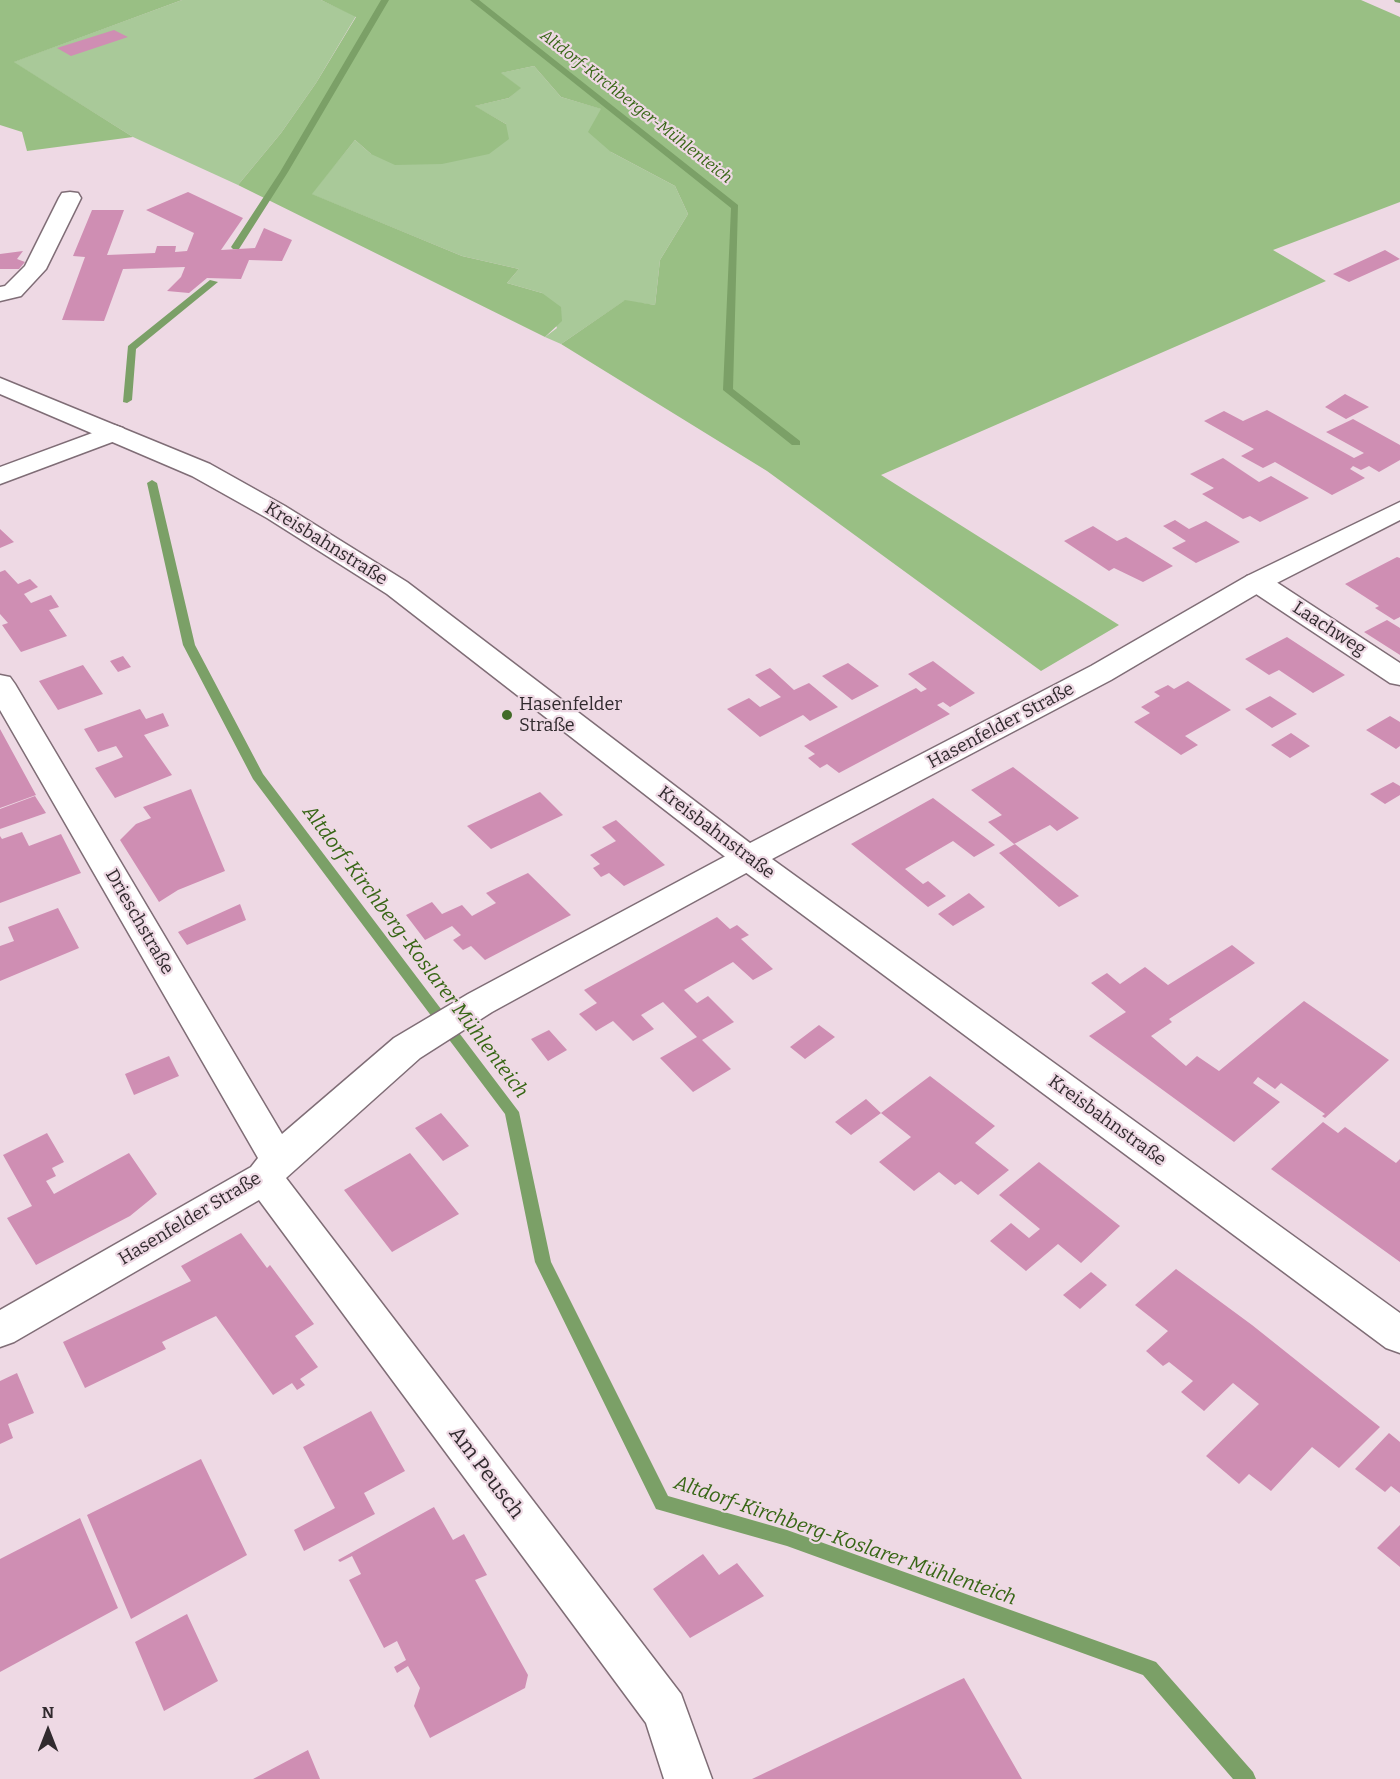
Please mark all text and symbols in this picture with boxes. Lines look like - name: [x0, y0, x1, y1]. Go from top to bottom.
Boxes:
- water label: Altdorf-Kirchberger-Mühlenteich: [536, 26, 736, 188]
- street label: Kreisbahnstraße: [261, 498, 391, 590]
- street label: Laachweg: [1288, 597, 1370, 661]
- street label: Hasenfelder Straße: [924, 678, 1078, 774]
- place label: Hasenfelder Straße: [519, 694, 622, 736]
- marker: Hasenfelder Straße: [500, 708, 514, 722]
- street label: Kreisbahnstraße: [653, 782, 779, 884]
- water label: Altdorf-Kirchberg-Koslarer Mühlenteich: [297, 801, 533, 1103]
- street label: Drieschstraße: [100, 866, 178, 978]
- street label: Kreisbahnstraße: [1044, 1071, 1170, 1171]
- street label: Hasenfelder Straße: [115, 1168, 265, 1270]
- street label: Am Peusch: [443, 1422, 529, 1524]
- water label: Altdorf-Kirchberg-Koslarer Mühlenteich: [671, 1471, 1019, 1611]
- north arrow: [18, 1701, 78, 1761]
- text: N: [42, 1703, 54, 1722]

